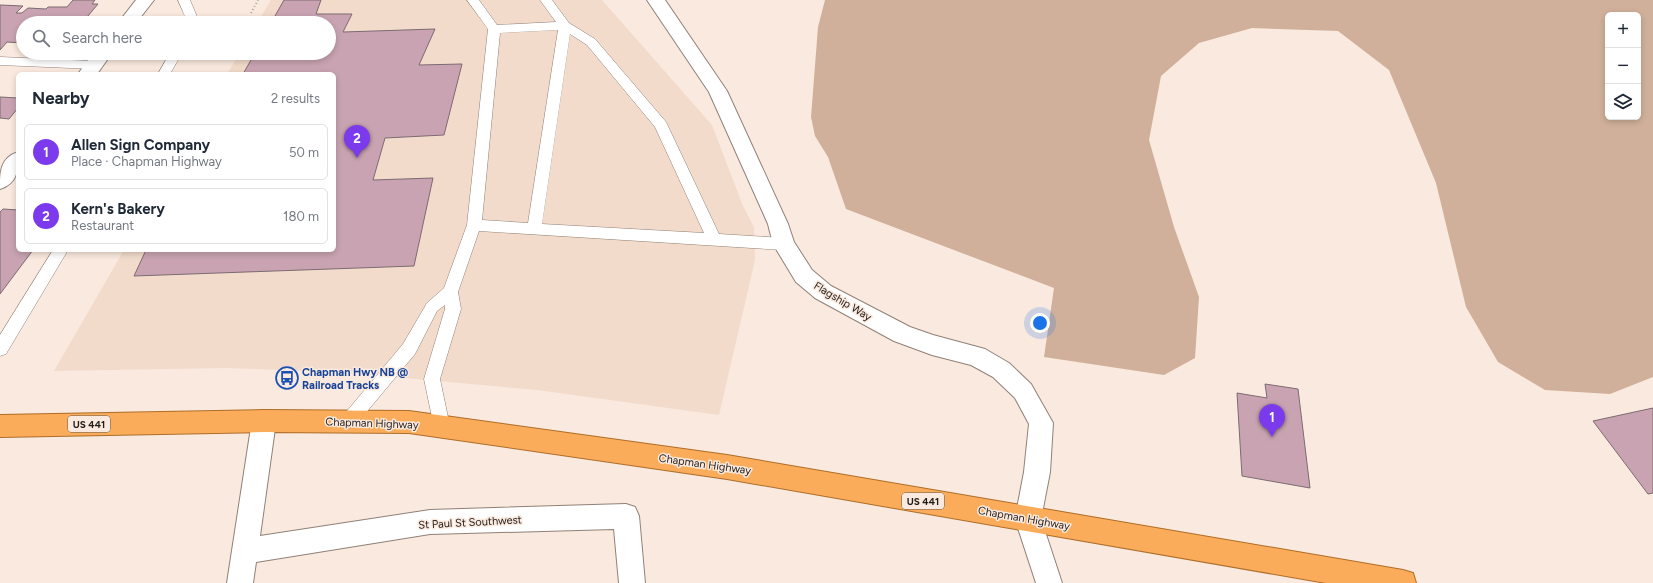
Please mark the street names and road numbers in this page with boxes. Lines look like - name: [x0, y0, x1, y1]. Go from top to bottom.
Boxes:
- street label: Flagship Way: [812, 279, 874, 324]
- street label: Chapman Highway: [325, 415, 419, 432]
- road number: US 441: [68, 416, 110, 432]
- street label: Chapman Highway: [658, 452, 752, 477]
- road number: US 441: [902, 493, 944, 509]
- street label: Chapman Highway: [977, 504, 1071, 533]
- street label: St Paul St Southwest: [418, 513, 522, 532]

